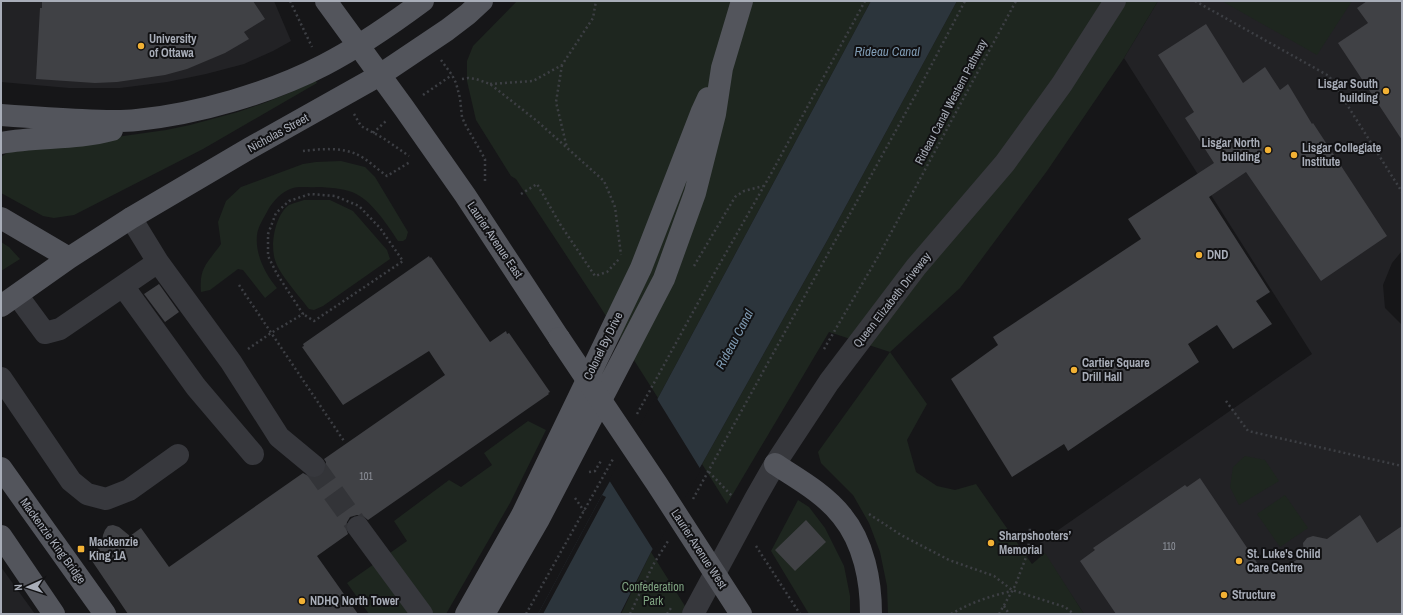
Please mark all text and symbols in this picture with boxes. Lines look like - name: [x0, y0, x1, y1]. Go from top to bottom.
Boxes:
- place label: University of Ottawa: [149, 31, 197, 61]
- street label: Rideau Canal Western Pathway: [911, 36, 991, 168]
- marker: University of Ottawa: [136, 41, 146, 51]
- water label: Rideau Canal: [854, 43, 920, 60]
- place label: Lisgar South building: [1318, 76, 1378, 106]
- marker: Lisgar South building: [1381, 86, 1391, 96]
- street label: Nicholas Street: [245, 110, 312, 156]
- place label: Lisgar North building: [1201, 135, 1260, 165]
- place label: Lisgar Collegiate Institute: [1302, 140, 1382, 170]
- marker: Lisgar North building: [1263, 145, 1273, 155]
- marker: Lisgar Collegiate Institute: [1289, 150, 1299, 160]
- street label: Laurier Avenue East: [463, 199, 527, 282]
- place label: DND: [1207, 247, 1228, 263]
- street label: Queen Elizabeth Driveway: [850, 249, 934, 351]
- marker: DND: [1194, 250, 1204, 260]
- water label: Rideau Canal: [712, 306, 758, 372]
- street label: Colonel By Drive: [580, 309, 626, 383]
- place label: Cartier Square Drill Hall: [1082, 355, 1150, 385]
- marker: Cartier Square Drill Hall: [1069, 365, 1079, 375]
- house number: 101: [359, 470, 373, 483]
- street label: Mackenzie King Bridge: [16, 495, 90, 587]
- street label: Laurier Avenue West: [667, 506, 731, 592]
- place label: Sharpshooters’ Memorial: [999, 528, 1071, 558]
- place label: Mackenzie King 1A: [89, 534, 139, 564]
- marker: Sharpshooters’ Memorial: [986, 538, 996, 548]
- house number: 110: [1162, 540, 1176, 553]
- marker: Mackenzie King 1A: [76, 544, 86, 554]
- place label: St. Luke's Child Care Centre: [1247, 546, 1320, 576]
- marker: St. Luke's Child Care Centre: [1234, 556, 1244, 566]
- north arrow: [8, 567, 48, 607]
- park label: Confederation Park: [622, 579, 684, 609]
- text: N: [11, 584, 25, 591]
- place label: Structure: [1232, 587, 1276, 603]
- marker: Structure: [1219, 590, 1229, 600]
- place label: NDHQ North Tower: [310, 593, 399, 609]
- marker: NDHQ North Tower: [297, 596, 307, 606]

